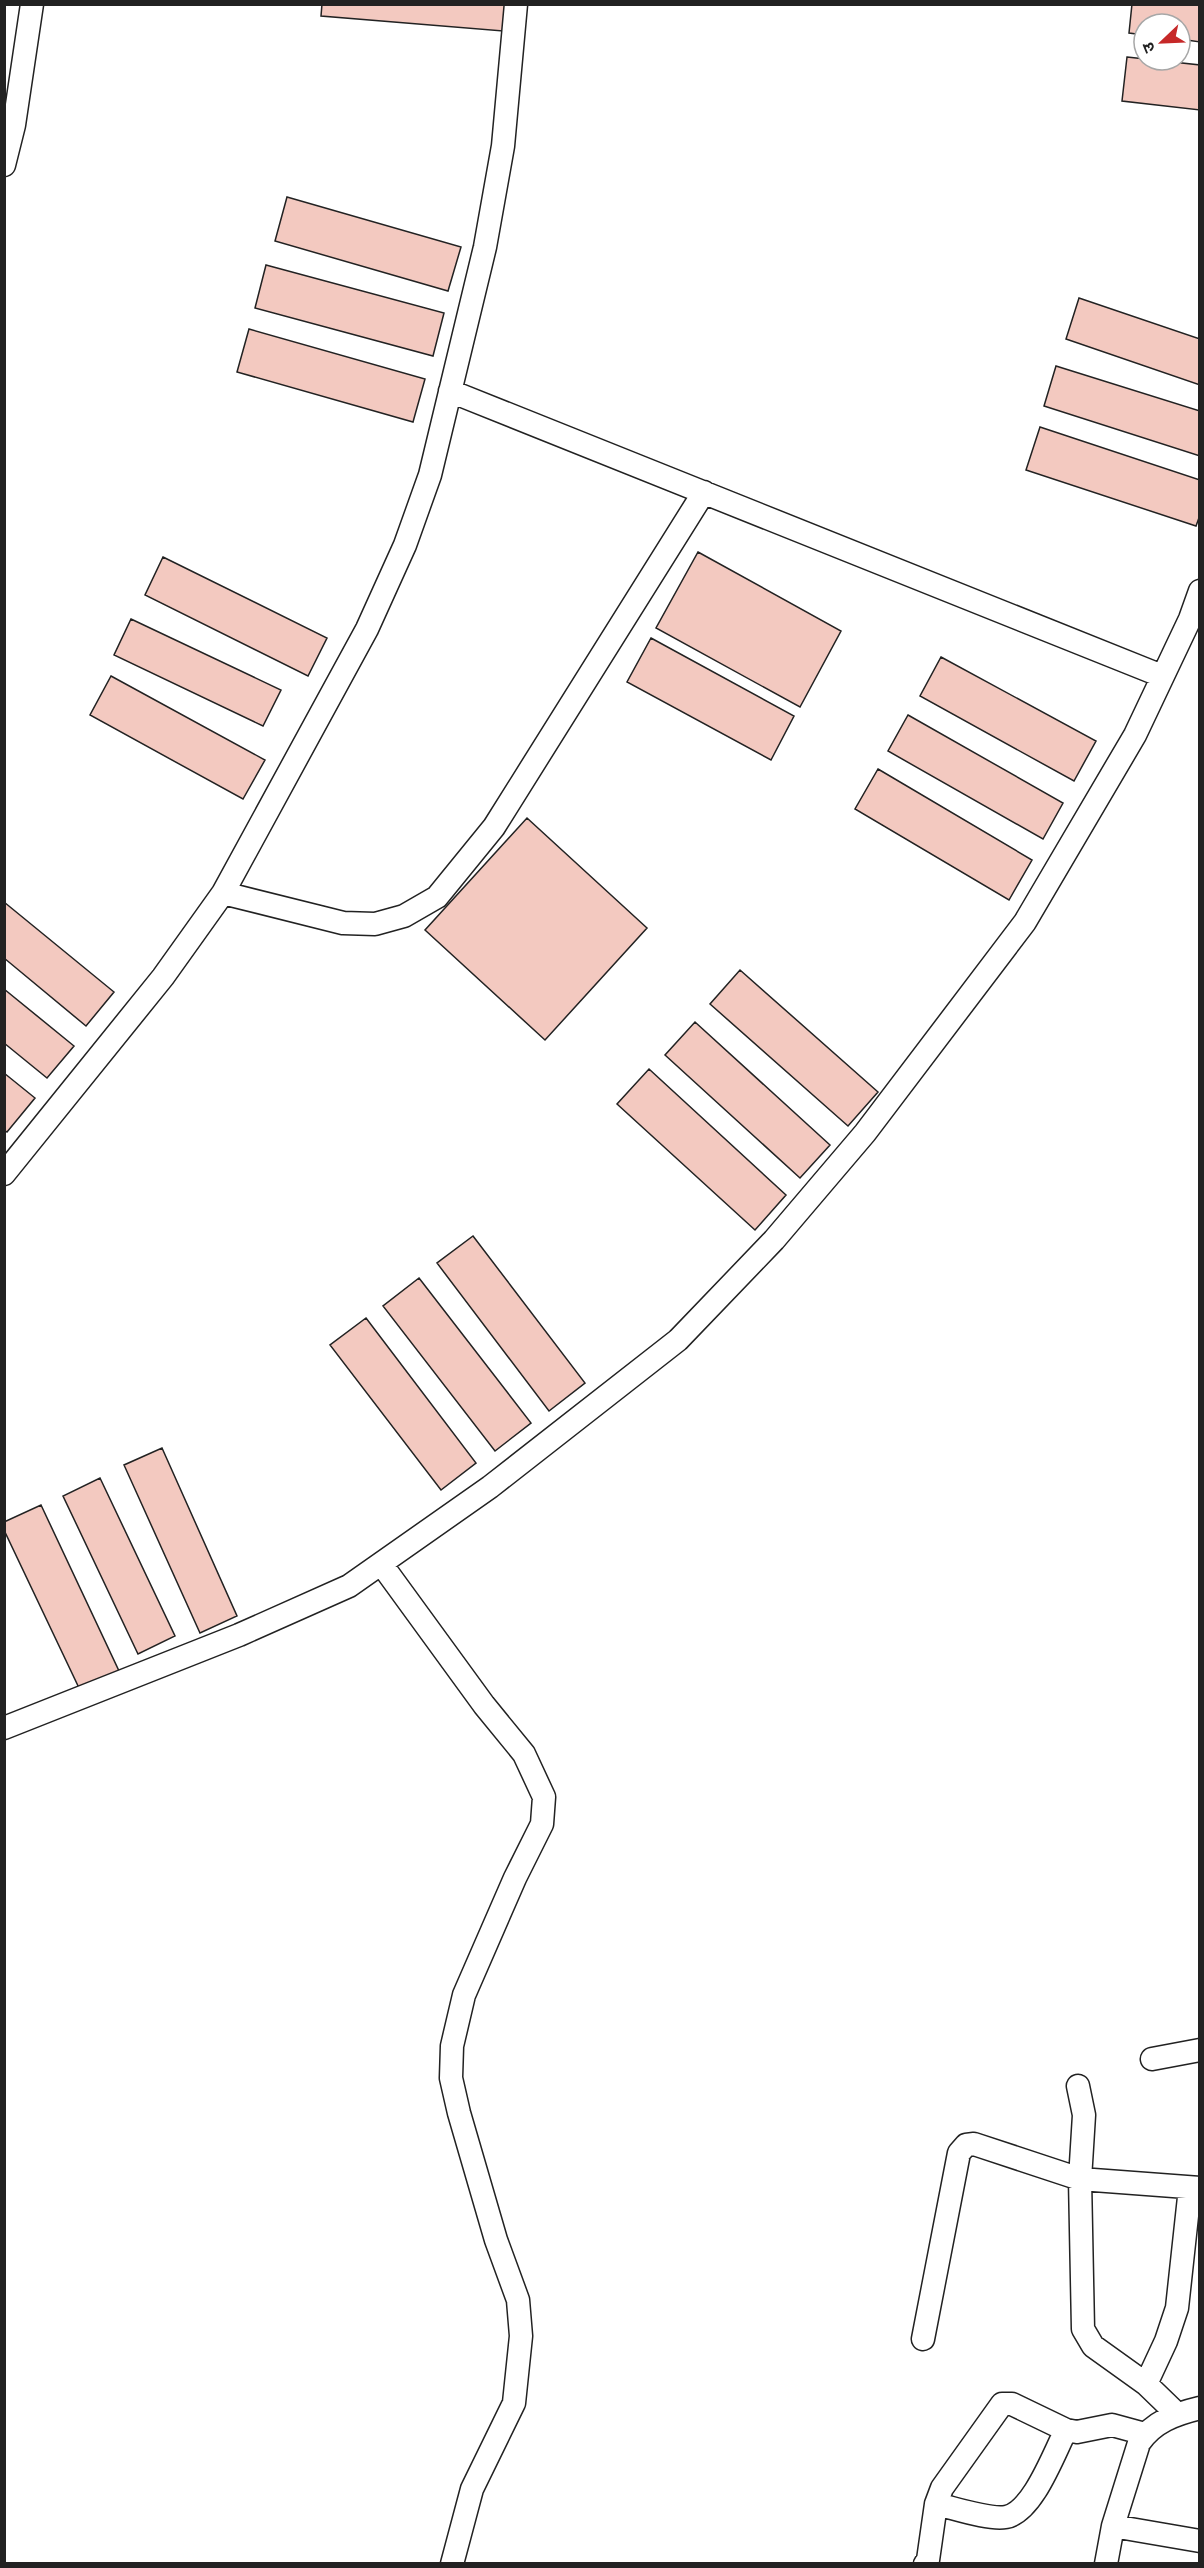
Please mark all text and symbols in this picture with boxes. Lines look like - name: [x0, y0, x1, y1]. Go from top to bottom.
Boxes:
- north arrow: [1132, 12, 1192, 72]
- text: उ: [1137, 39, 1159, 56]

